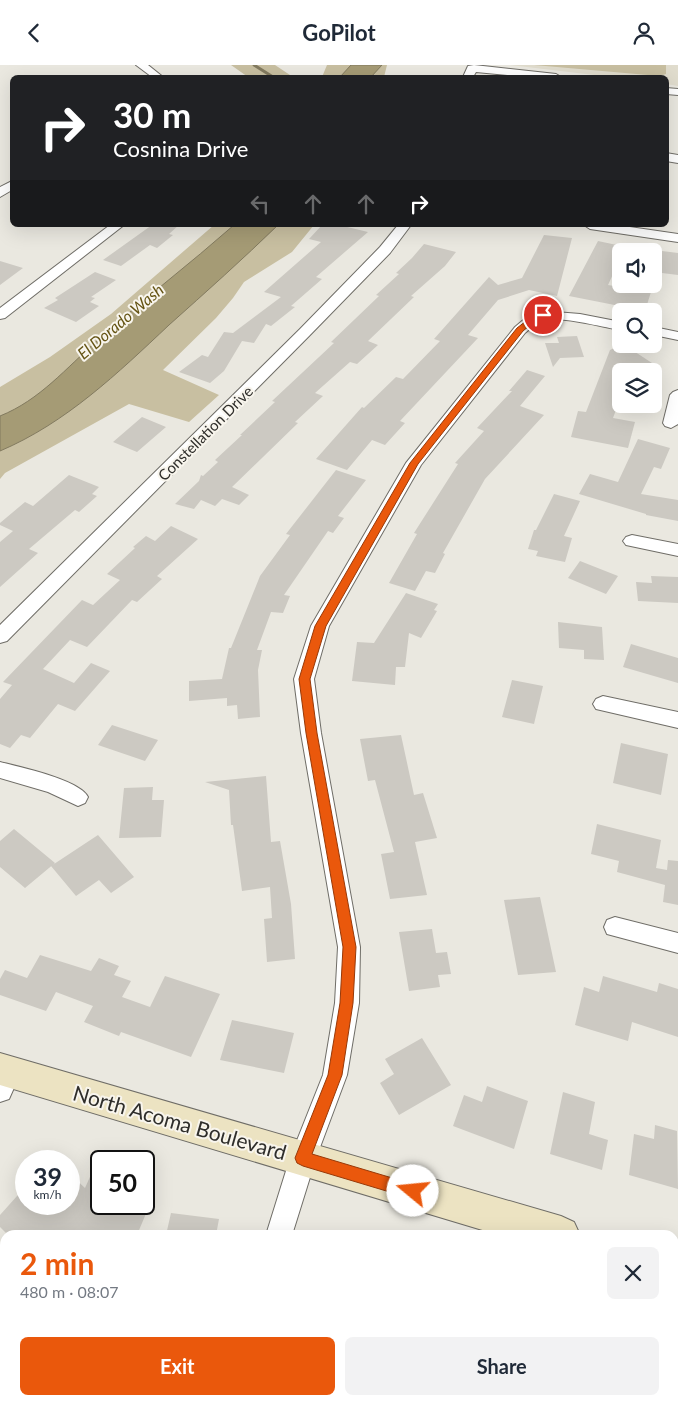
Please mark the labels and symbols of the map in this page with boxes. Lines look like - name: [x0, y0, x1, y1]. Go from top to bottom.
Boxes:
- water label: El Dorado Wash: [73, 279, 167, 363]
- pin: [522, 294, 564, 336]
- street label: Constellation Drive: [154, 382, 256, 484]
- street label: North Acoma Boulevard: [70, 1080, 290, 1164]
- speed limit sign: 50: [90, 1150, 155, 1215]
- position arrow: [386, 1164, 438, 1216]

